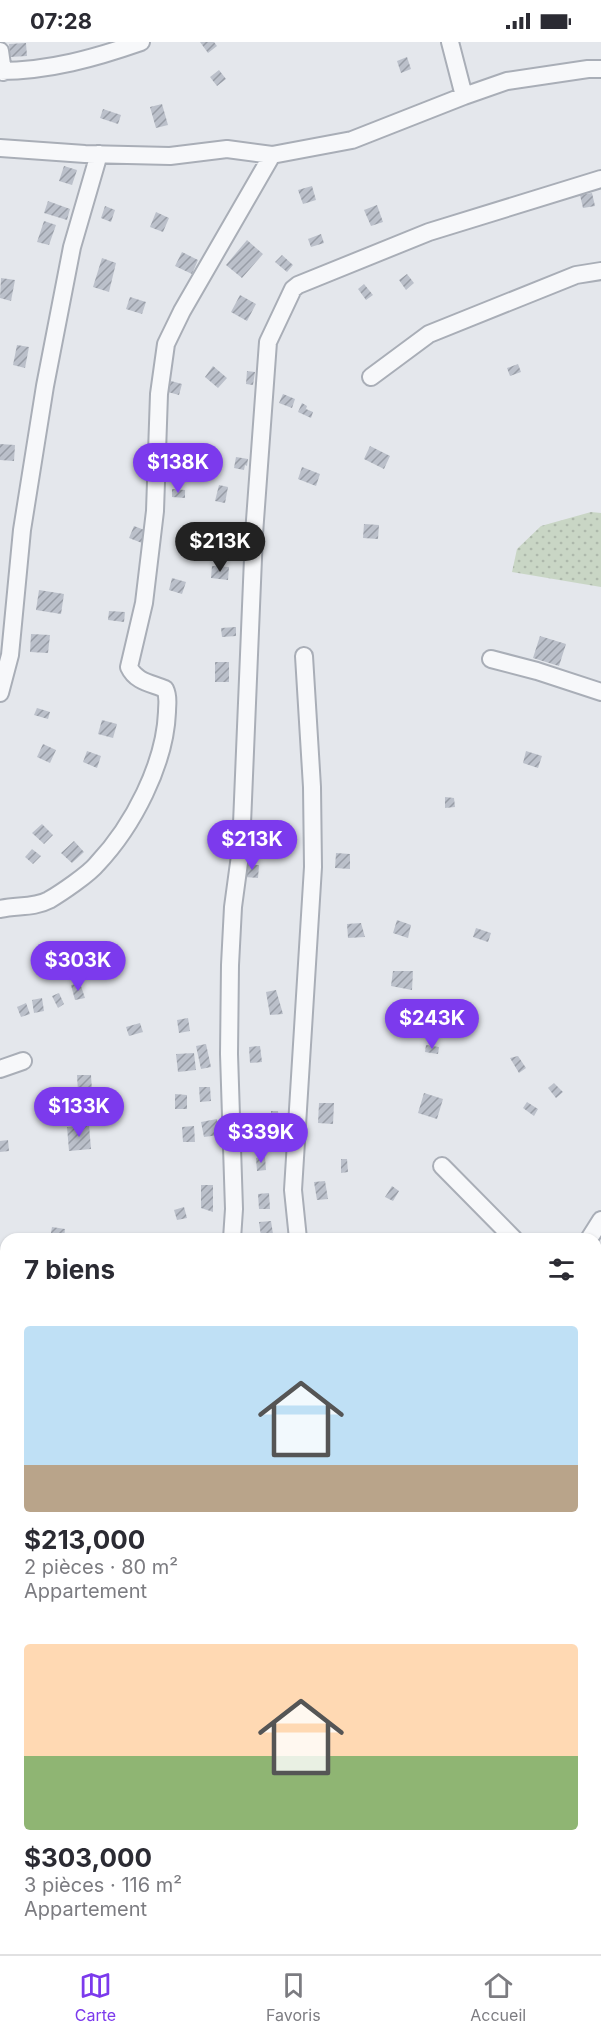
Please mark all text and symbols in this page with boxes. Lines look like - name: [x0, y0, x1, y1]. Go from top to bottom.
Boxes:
- text: 07:28: [30, 8, 92, 34]
- pin: $138K: [136, 443, 220, 494]
- text: $138K: [147, 450, 209, 474]
- pin: $213K: [178, 522, 262, 573]
- text: $213K: [189, 529, 251, 553]
- pin: $213K: [210, 820, 294, 871]
- text: $213K: [221, 827, 283, 851]
- pin: $303K: [36, 941, 120, 992]
- text: $303K: [45, 948, 111, 972]
- pin: $243K: [390, 999, 474, 1050]
- text: $243K: [399, 1006, 465, 1030]
- pin: $133K: [37, 1087, 121, 1138]
- text: $133K: [48, 1094, 110, 1118]
- pin: $339K: [219, 1113, 303, 1164]
- text: $339K: [228, 1120, 294, 1144]
- icon: filters: [545, 1253, 578, 1286]
- text: 7 biens: [24, 1254, 115, 1285]
- icon: home: [247, 1365, 355, 1473]
- text: $213,000: [24, 1524, 145, 1555]
- text: 2 pièces · 80 m²: [24, 1555, 178, 1579]
- text: Appartement: [24, 1579, 147, 1603]
- icon: home: [247, 1683, 355, 1791]
- text: $303,000: [24, 1842, 152, 1873]
- text: 3 pièces · 116 m²: [24, 1873, 182, 1897]
- text: Appartement: [24, 1897, 147, 1921]
- tab: Carte: [75, 1969, 116, 2025]
- tab: Favoris: [266, 1969, 321, 2025]
- tab: Accueil: [470, 1969, 526, 2025]

